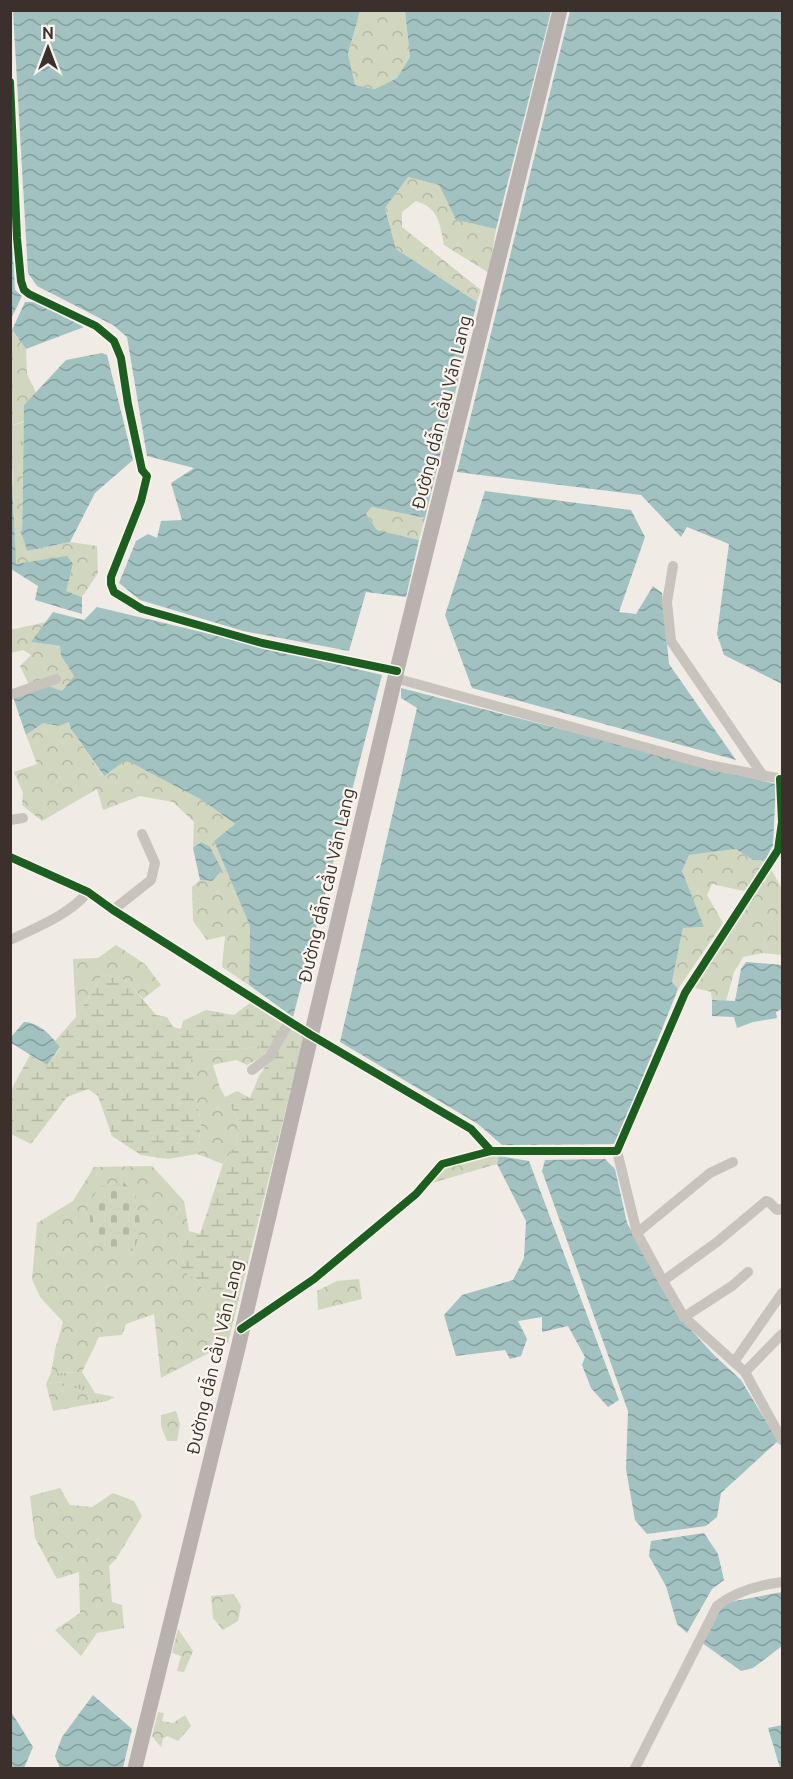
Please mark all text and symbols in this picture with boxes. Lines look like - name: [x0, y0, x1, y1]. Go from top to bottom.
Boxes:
- north arrow: [18, 18, 78, 78]
- text: N: [42, 24, 54, 42]
- street label: Đường dẫn cầu Văn Lang: [405, 312, 475, 511]
- street label: Đường dẫn cầu Văn Lang: [292, 785, 358, 984]
- street label: Đường dẫn cầu Văn Lang: [180, 1257, 246, 1456]

